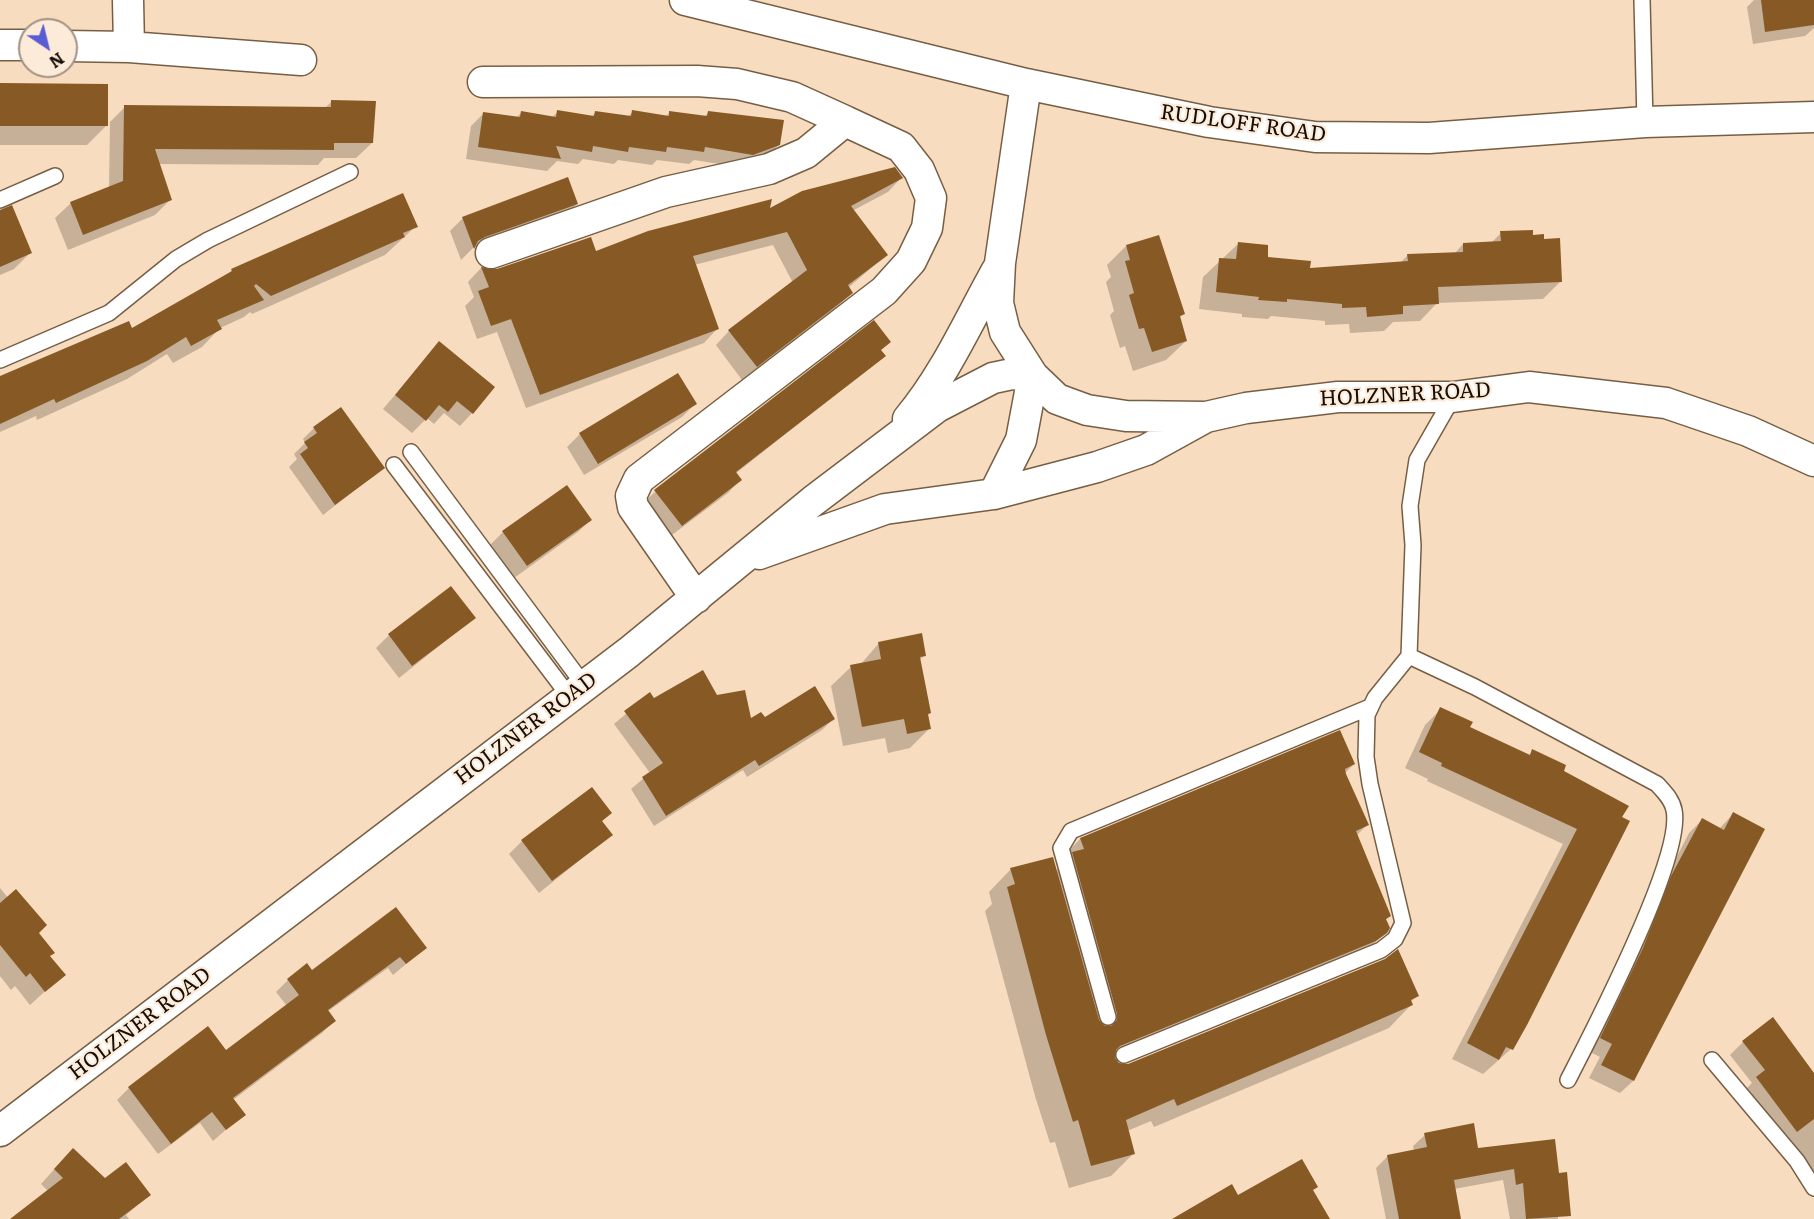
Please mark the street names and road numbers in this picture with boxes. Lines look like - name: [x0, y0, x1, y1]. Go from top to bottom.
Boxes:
- street label: RUDLOFF ROAD: [1159, 100, 1327, 148]
- street label: HOLZNER ROAD: [1319, 378, 1491, 412]
- street label: HOLZNER ROAD: [450, 667, 602, 791]
- street label: HOLZNER ROAD: [64, 962, 216, 1086]

